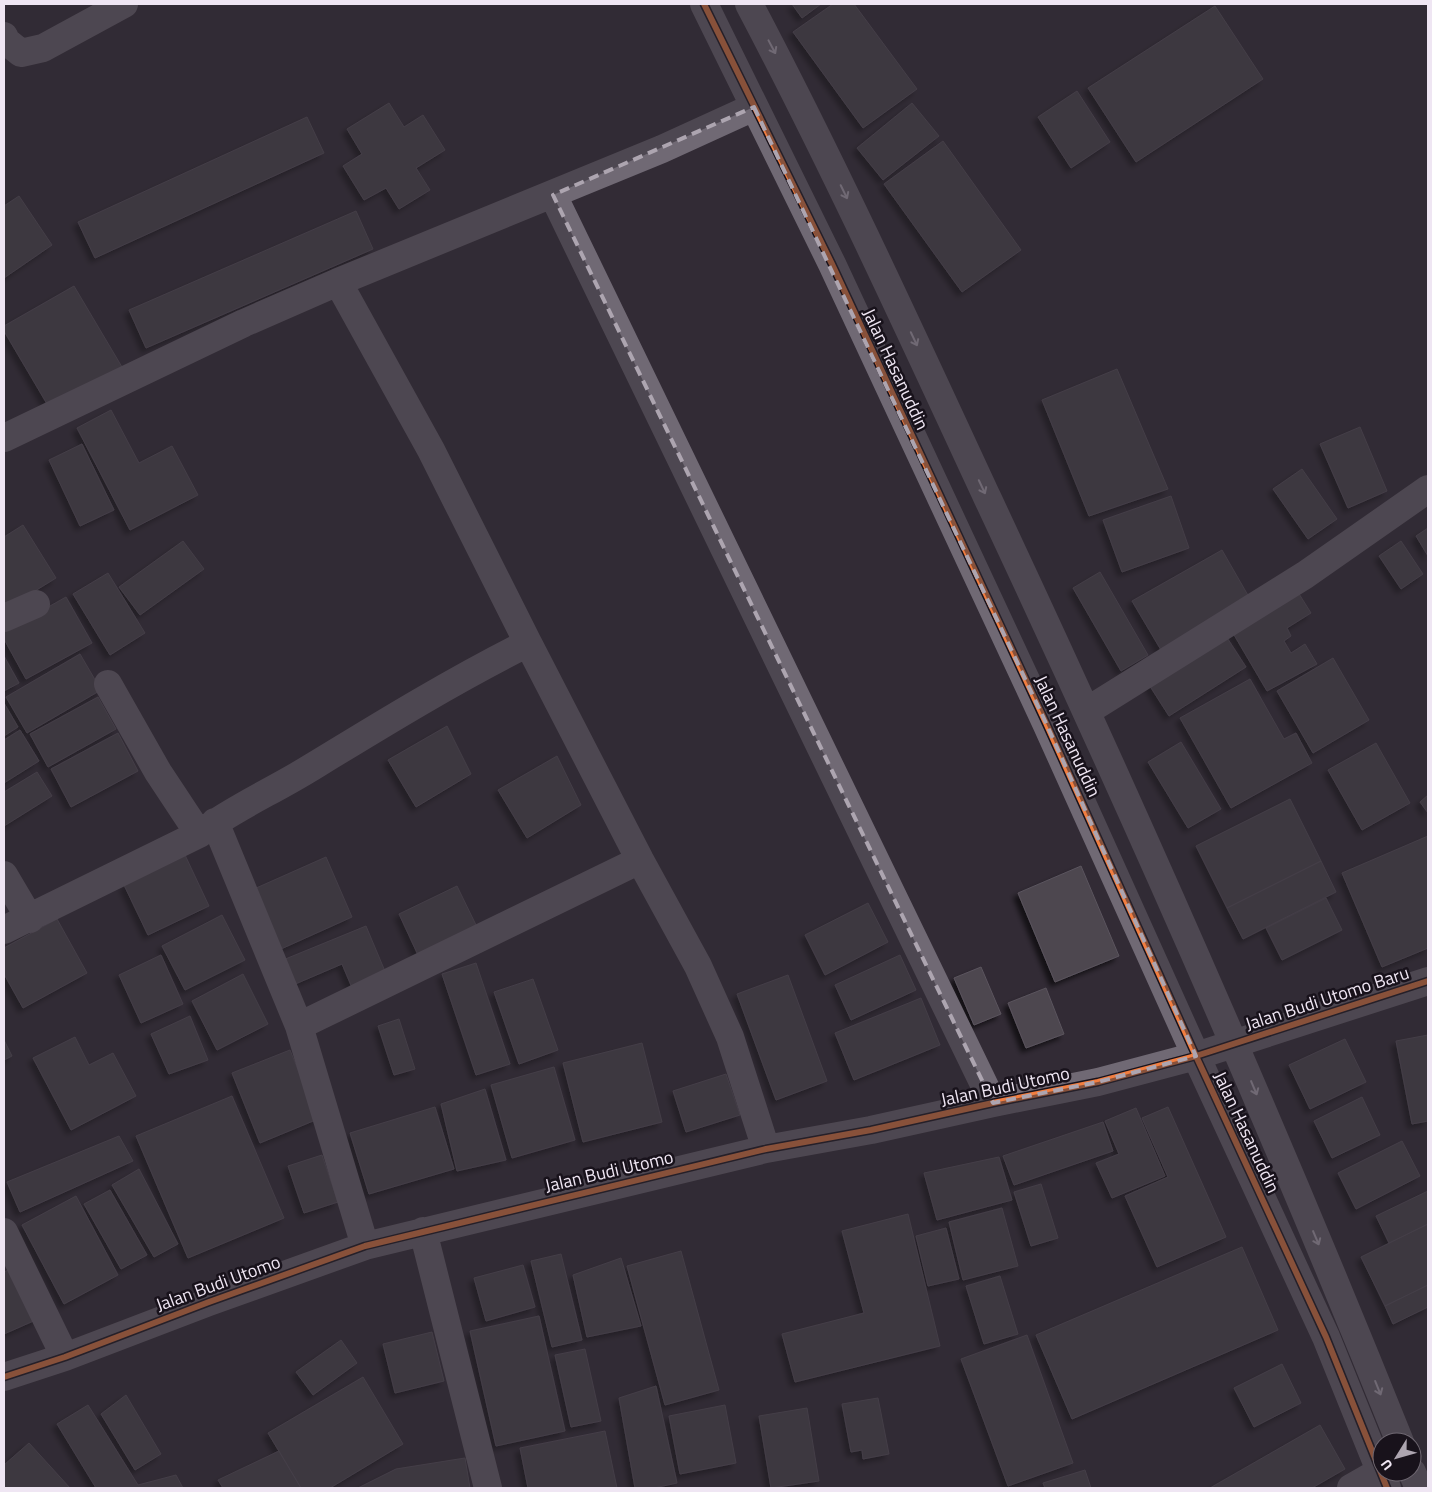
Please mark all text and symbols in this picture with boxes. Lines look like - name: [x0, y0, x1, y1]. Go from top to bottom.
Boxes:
- one-way arrow: [768, 39, 777, 54]
- one-way arrow: [840, 184, 850, 199]
- street label: Jalan Hasanuddin: [856, 304, 936, 434]
- one-way arrow: [909, 331, 919, 346]
- one-way arrow: [977, 479, 987, 494]
- street label: Jalan Hasanuddin: [1028, 671, 1108, 801]
- street label: Jalan Budi Utomo Baru: [1242, 959, 1412, 1037]
- street label: Jalan Budi Utomo: [938, 1059, 1072, 1113]
- street label: Jalan Hasanuddin: [1207, 1067, 1287, 1197]
- one-way arrow: [1249, 1080, 1259, 1095]
- street label: Jalan Budi Utomo: [542, 1143, 676, 1199]
- one-way arrow: [1312, 1230, 1322, 1245]
- street label: Jalan Budi Utomo: [152, 1248, 284, 1318]
- one-way arrow: [1374, 1380, 1383, 1396]
- north arrow: [1372, 1432, 1422, 1482]
- text: U: [1375, 1455, 1397, 1475]

